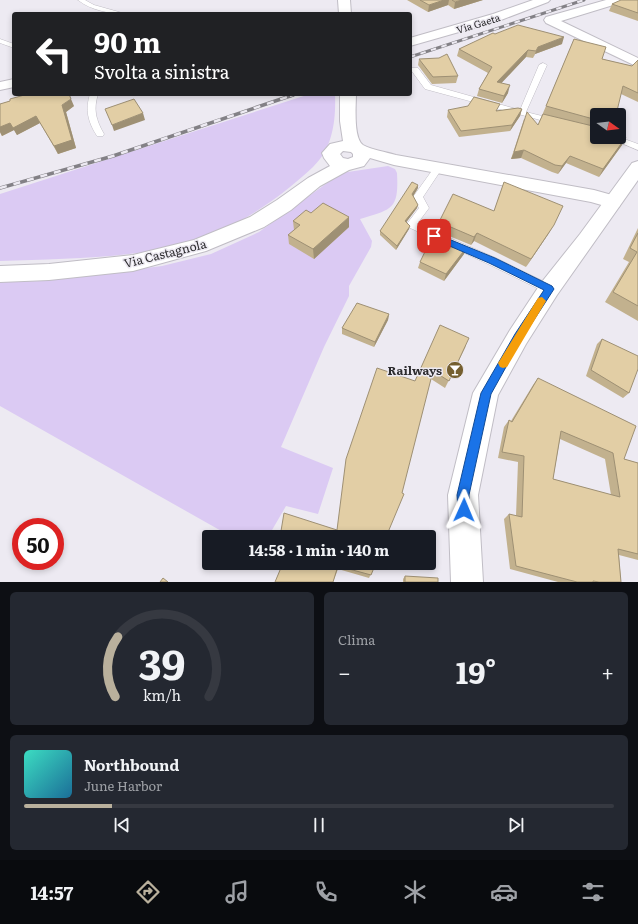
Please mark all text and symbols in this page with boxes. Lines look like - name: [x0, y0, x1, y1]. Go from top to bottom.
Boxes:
- street label: Via Gaeta: [454, 9, 502, 37]
- text: 90 m: [94, 20, 161, 62]
- icon: left: [28, 28, 80, 80]
- text: Svolta a sinistra: [94, 58, 230, 85]
- north arrow: [590, 108, 626, 144]
- map controls: [590, 108, 626, 144]
- pin: [417, 219, 451, 253]
- icon: arrive: [423, 225, 445, 247]
- street label: Via Castagnola: [122, 234, 209, 272]
- bar icon: Railways: [445, 360, 465, 380]
- place label: Railways: [388, 361, 442, 379]
- position arrow: [443, 489, 485, 531]
- speed limit sign: 50: [12, 518, 64, 570]
- text: 14:58 · 1 min · 140 m: [249, 538, 389, 561]
- text: 39: [138, 630, 186, 692]
- text: Clima: [338, 630, 375, 649]
- text: 19°: [456, 649, 496, 693]
- text: −: [338, 655, 351, 688]
- text: +: [601, 655, 614, 688]
- text: km/h: [143, 683, 182, 704]
- text: Northbound: [84, 753, 179, 776]
- text: June Harbor: [84, 776, 162, 795]
- icon: previous: [111, 814, 133, 836]
- icon: pause: [308, 814, 330, 836]
- icon: next: [505, 814, 527, 836]
- icon: directions: [134, 878, 162, 906]
- icon: music: [223, 878, 251, 906]
- icon: phone: [312, 878, 340, 906]
- icon: climate: [401, 878, 429, 906]
- icon: car: [490, 878, 518, 906]
- icon: filters: [579, 878, 607, 906]
- text: 14:57: [31, 879, 73, 906]

